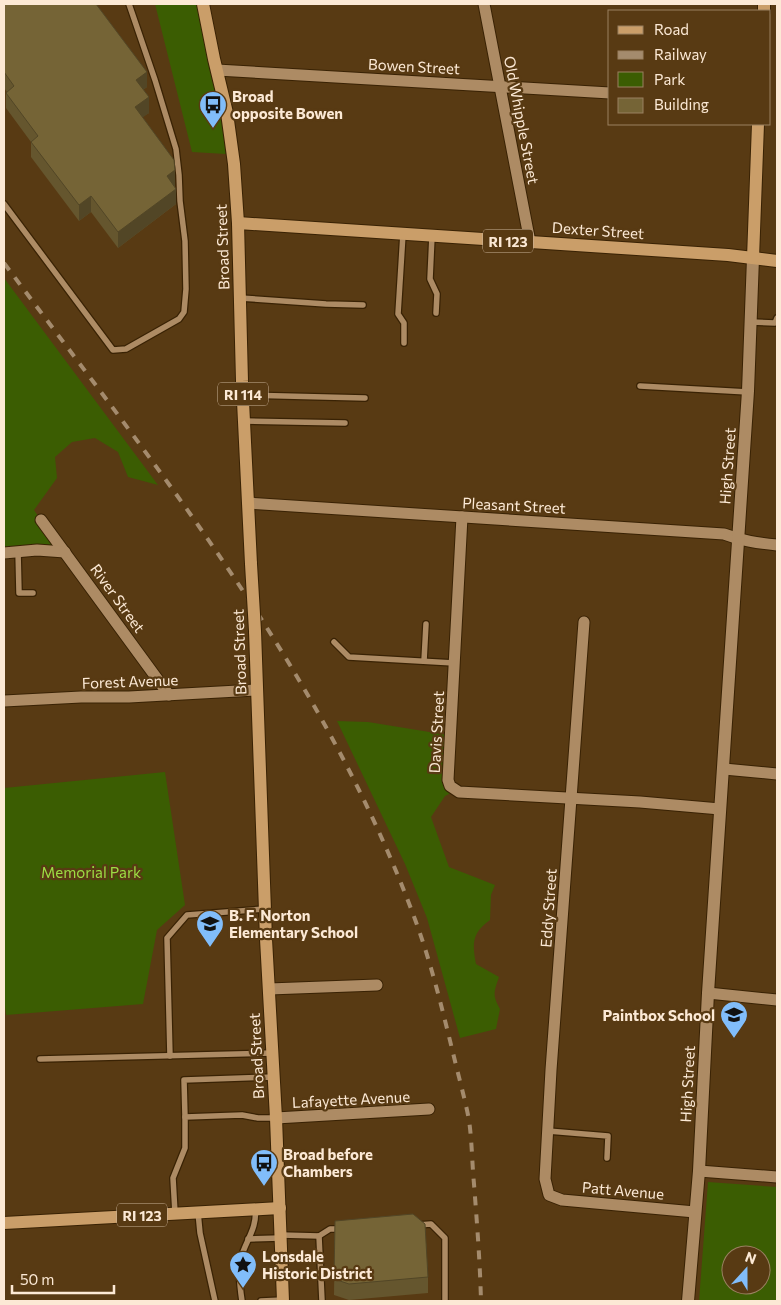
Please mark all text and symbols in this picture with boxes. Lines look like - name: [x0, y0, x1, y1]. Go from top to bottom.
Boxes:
- legend: [608, 10, 771, 125]
- text: Road: [654, 20, 689, 38]
- text: Railway: [654, 45, 707, 63]
- street label: Old Whipple Street: [501, 54, 543, 186]
- street label: Bowen Street: [368, 55, 460, 77]
- text: Park: [654, 70, 685, 88]
- place label: Broad opposite Bowen: [232, 87, 343, 122]
- bus stop icon: Broad opposite Bowen: [198, 90, 228, 129]
- text: Building: [654, 95, 709, 113]
- street label: Broad Street: [212, 204, 232, 290]
- street label: Dexter Street: [551, 218, 645, 242]
- road number: RI 123: [483, 230, 533, 252]
- road number: RI 114: [218, 382, 268, 406]
- street label: High Street: [715, 427, 739, 505]
- street label: Pleasant Street: [462, 493, 566, 517]
- street label: River Street: [87, 560, 149, 636]
- street label: Broad Street: [229, 609, 249, 695]
- street label: Forest Avenue: [81, 670, 179, 692]
- street label: Davis Street: [425, 690, 447, 774]
- park label: Memorial Park: [41, 863, 141, 881]
- street label: Eddy Street: [536, 868, 560, 948]
- place label: B. F. Norton Elementary School: [229, 906, 358, 941]
- school or university icon: B. F. Norton Elementary School: [195, 909, 225, 948]
- school or university icon: Paintbox School: [719, 1000, 749, 1039]
- place label: Paintbox School: [602, 1006, 715, 1024]
- street label: Broad Street: [245, 1013, 267, 1099]
- street label: High Street: [676, 1045, 698, 1123]
- street label: Lafayette Avenue: [292, 1087, 411, 1111]
- place label: Broad before Chambers: [283, 1145, 373, 1180]
- bus stop icon: Broad before Chambers: [249, 1148, 279, 1187]
- street label: Patt Avenue: [581, 1177, 665, 1203]
- road number: RI 123: [117, 1204, 167, 1226]
- north arrow: [721, 1245, 771, 1295]
- place label: Lonsdale Historic District: [262, 1247, 372, 1282]
- text: N: [743, 1248, 759, 1267]
- place icon: Lonsdale Historic District: [228, 1250, 258, 1289]
- scale bar: [12, 1262, 115, 1294]
- text: 50 m: [20, 1270, 54, 1288]

